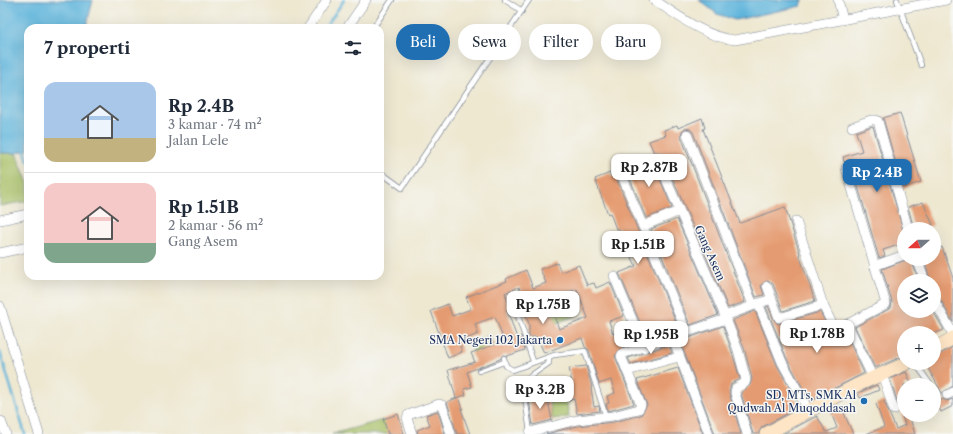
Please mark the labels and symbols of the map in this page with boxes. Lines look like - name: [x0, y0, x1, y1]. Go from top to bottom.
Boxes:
- pin: Rp 2.87B: [608, 154, 690, 188]
- pin: Rp 2.4B: [840, 159, 914, 193]
- north arrow: [897, 222, 941, 266]
- street label: Gang Asem: [692, 223, 729, 284]
- pin: Rp 1.51B: [597, 231, 679, 265]
- pin: Rp 1.75B: [502, 291, 584, 325]
- pin: Rp 1.78B: [776, 320, 858, 354]
- pin: Rp 1.95B: [610, 321, 692, 355]
- place label: SMA Negeri 102 Jakarta: [429, 333, 552, 347]
- marker: SMA Negeri 102 Jakarta: [555, 335, 565, 345]
- pin: Rp 3.2B: [503, 376, 577, 410]
- place label: SD, MTs, SMK Al Qudwah Al Muqoddasah: [727, 388, 857, 415]
- marker: SD, MTs, SMK Al Qudwah Al Muqoddasah: [859, 396, 869, 406]

